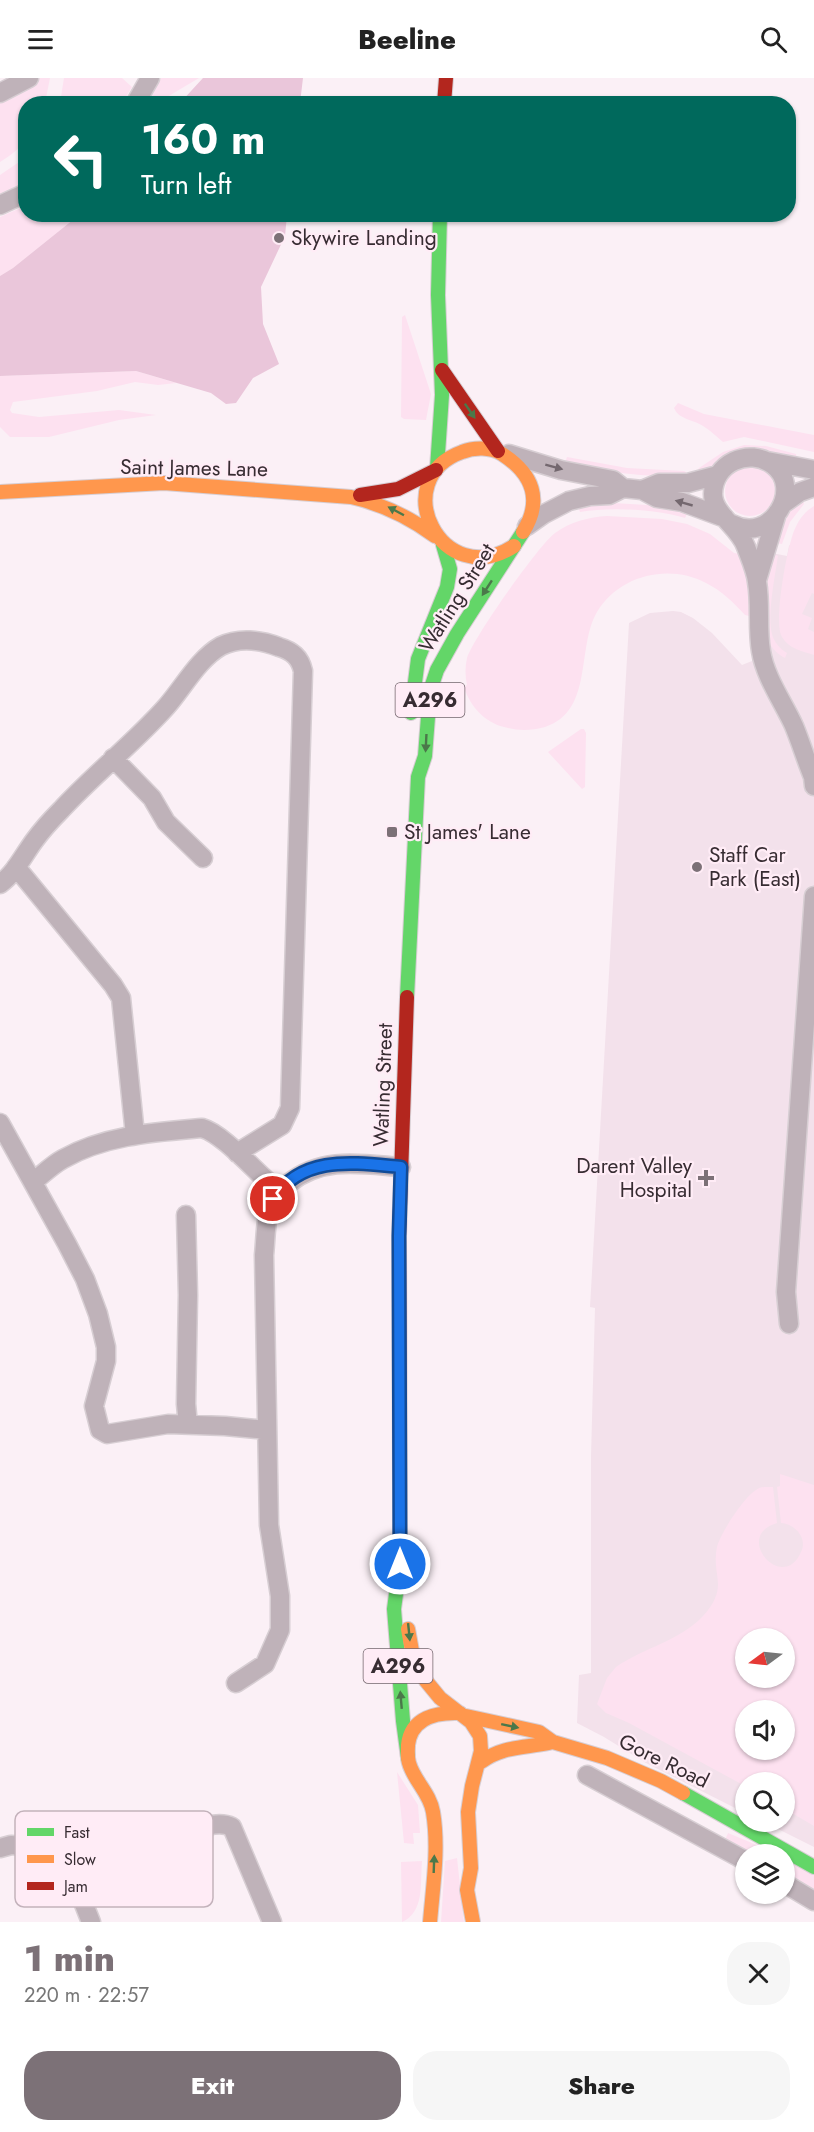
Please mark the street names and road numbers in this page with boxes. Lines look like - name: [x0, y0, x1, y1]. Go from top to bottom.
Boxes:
- street label: Saint James Lane: [120, 452, 268, 484]
- street label: Watling Street: [412, 538, 502, 658]
- road number: A296: [396, 683, 464, 717]
- street label: Watling Street: [366, 1023, 400, 1147]
- road number: A296: [364, 1649, 432, 1683]
- street label: Gore Road: [614, 1726, 714, 1796]

